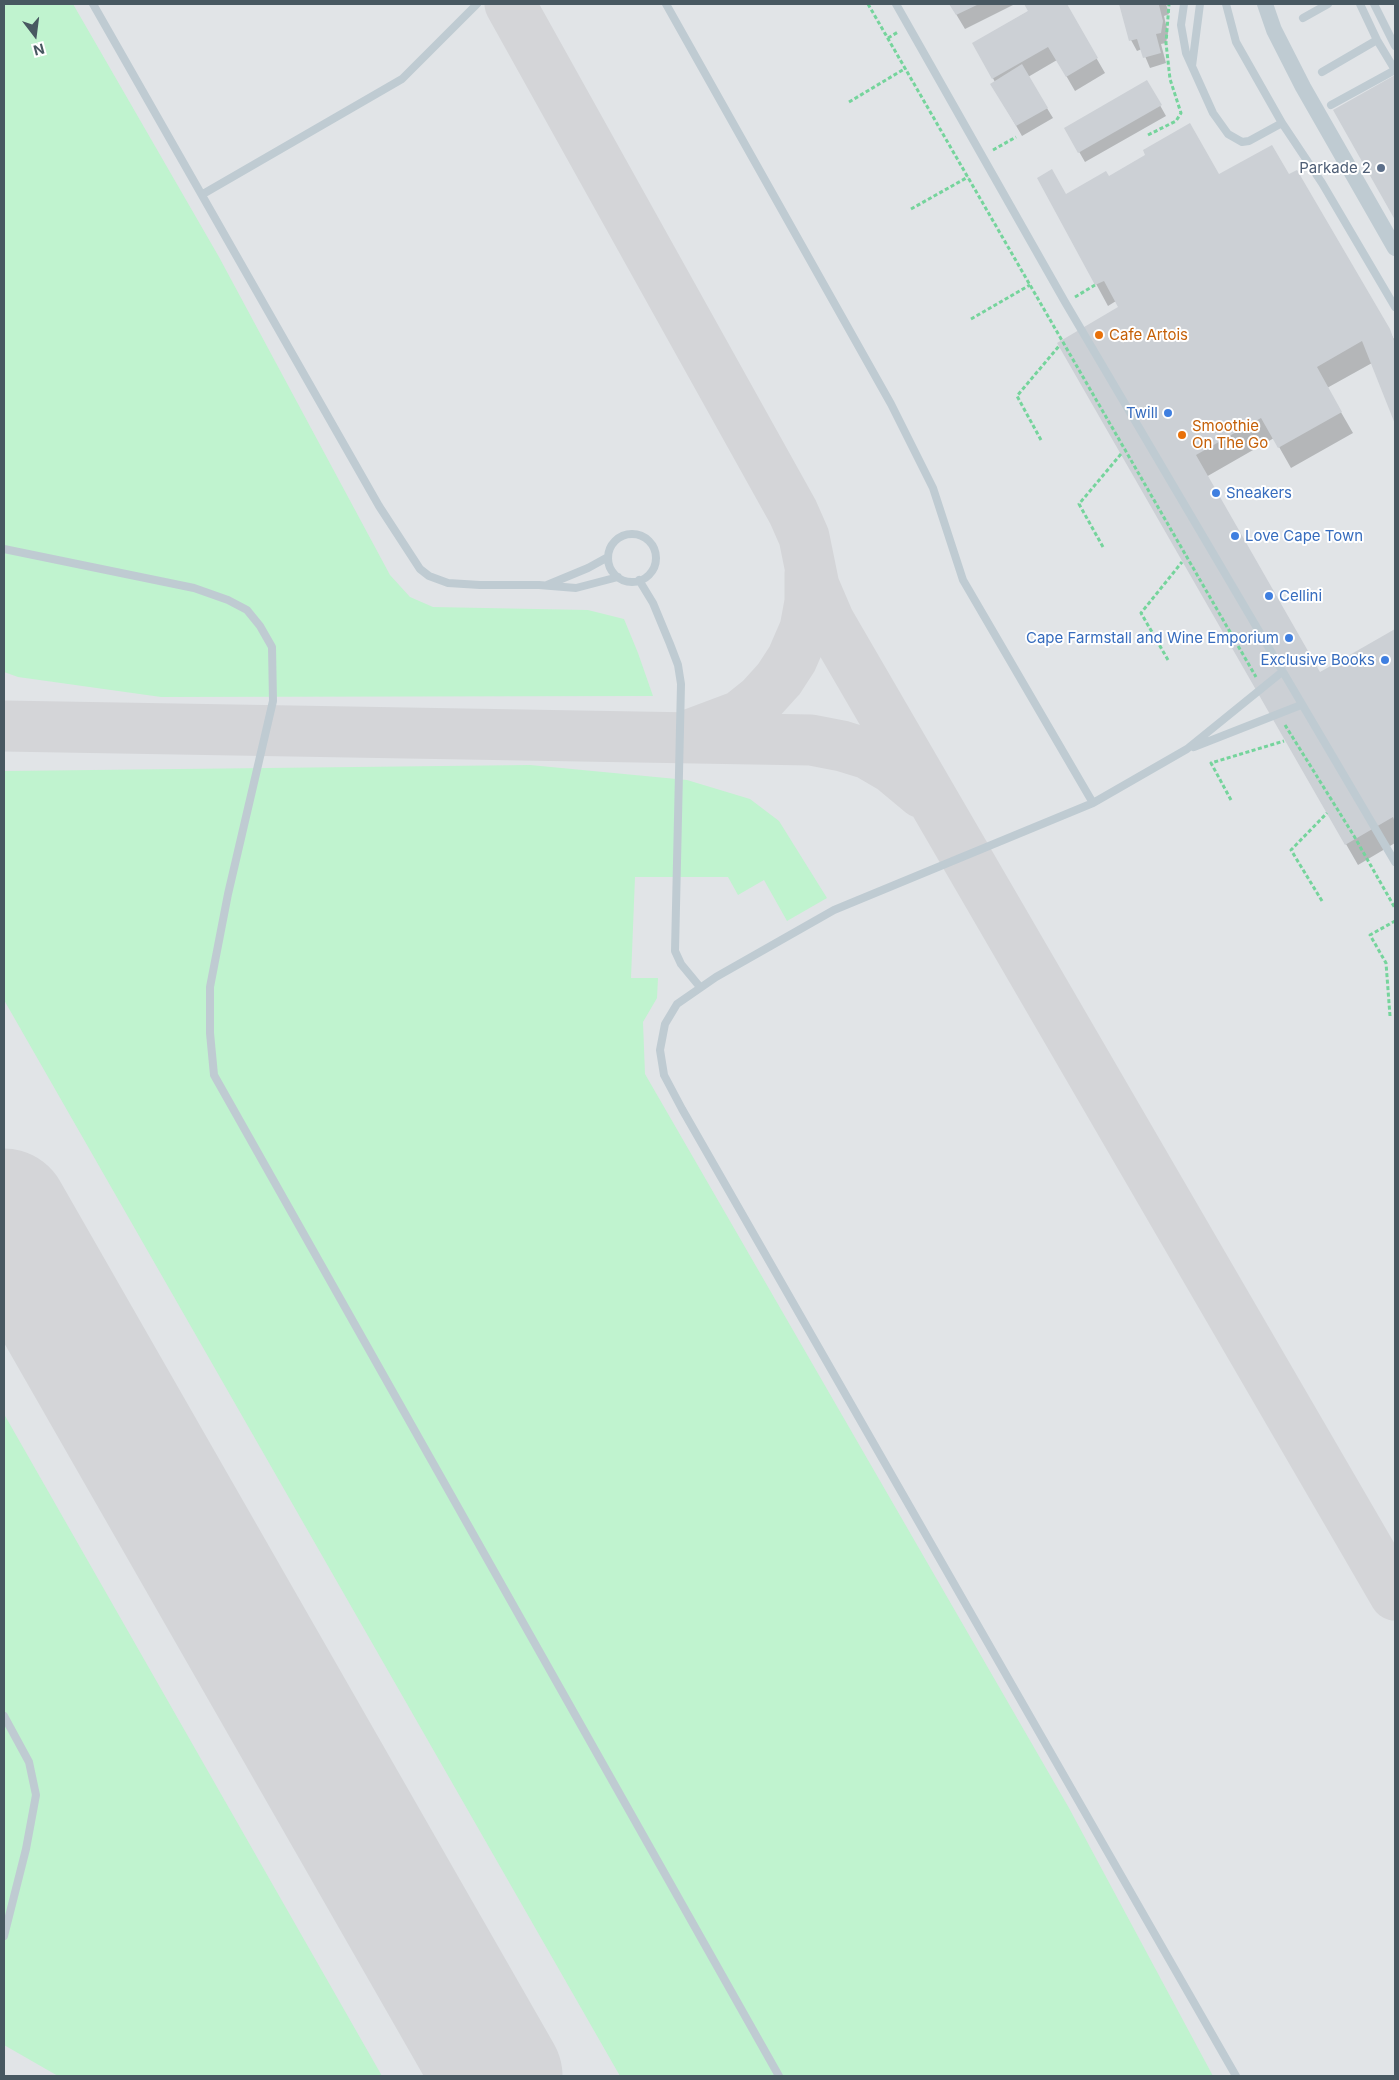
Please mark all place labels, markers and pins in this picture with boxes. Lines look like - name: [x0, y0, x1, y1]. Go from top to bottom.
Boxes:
- place label: Parkade 2: [1299, 159, 1371, 177]
- marker: Parkade 2: [1375, 162, 1387, 174]
- place label: Cafe Artois: [1109, 326, 1188, 344]
- marker: Cafe Artois: [1093, 329, 1105, 341]
- place label: Twill: [1126, 404, 1158, 422]
- marker: Twill: [1162, 407, 1174, 419]
- place label: Smoothie On The Go: [1192, 417, 1268, 452]
- marker: Smoothie On The Go: [1176, 429, 1188, 441]
- place label: Sneakers: [1226, 484, 1292, 502]
- marker: Sneakers: [1210, 487, 1222, 499]
- place label: Love Cape Town: [1245, 527, 1363, 545]
- marker: Love Cape Town: [1229, 530, 1241, 542]
- place label: Cellini: [1279, 587, 1322, 605]
- marker: Cellini: [1263, 590, 1275, 602]
- place label: Cape Farmstall and Wine Emporium: [1026, 629, 1279, 647]
- marker: Cape Farmstall and Wine Emporium: [1283, 632, 1295, 644]
- place label: Exclusive Books: [1260, 651, 1375, 669]
- marker: Exclusive Books: [1379, 654, 1391, 666]

